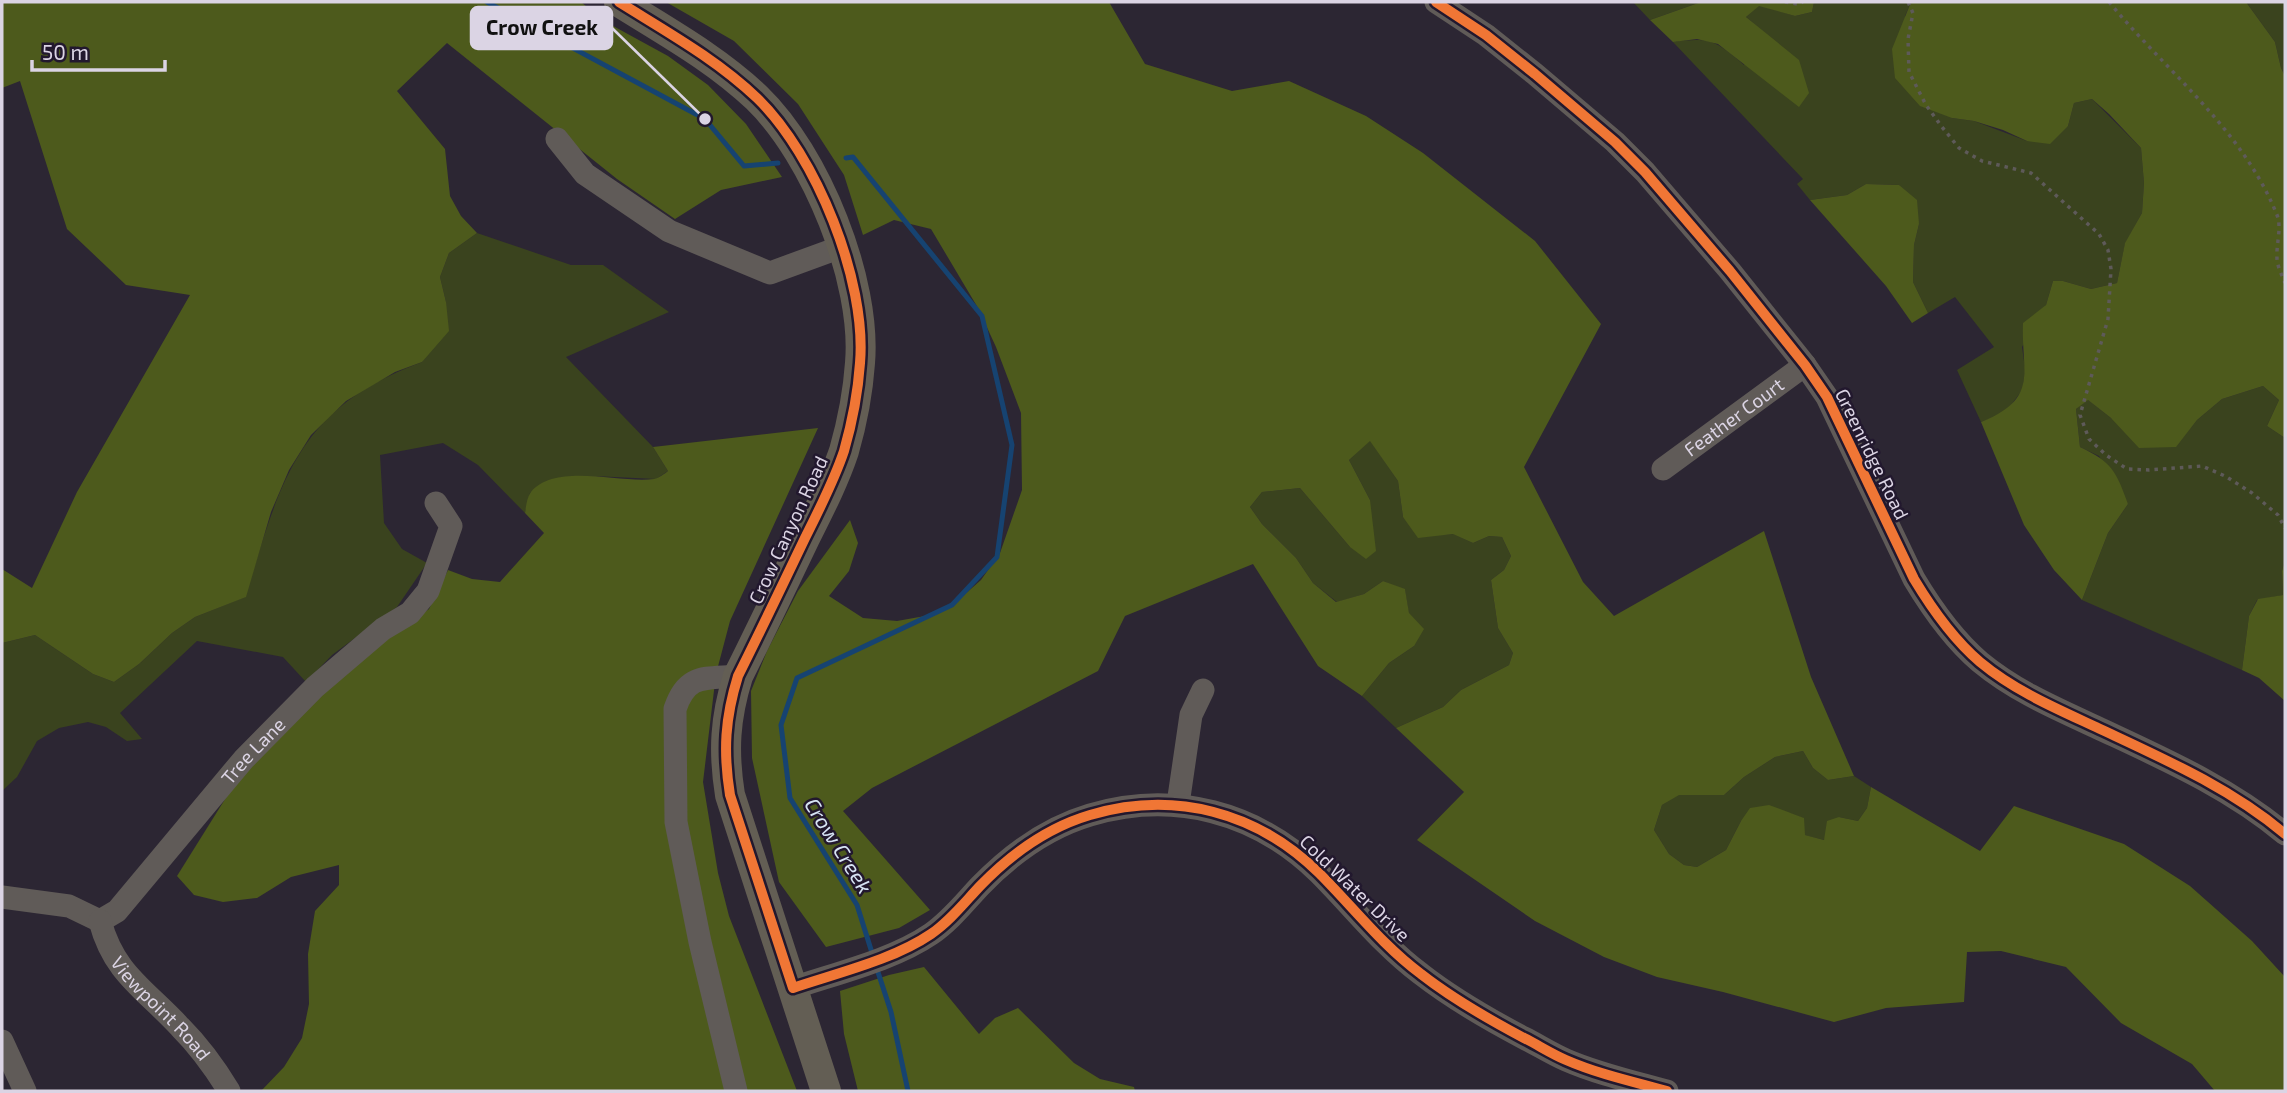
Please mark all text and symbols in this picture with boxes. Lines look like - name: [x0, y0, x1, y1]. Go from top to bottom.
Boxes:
- callout: Crow Creek: [471, 7, 612, 49]
- text: Crow Creek: [486, 14, 598, 39]
- scale bar: [32, 28, 164, 72]
- text: 50 m: [42, 39, 89, 64]
- street label: Feather Court: [1679, 372, 1788, 461]
- street label: Greenridge Road: [1831, 385, 1914, 523]
- street label: Crow Canyon Road: [743, 452, 832, 607]
- street label: Tree Lane: [216, 712, 289, 788]
- water label: Crow Creek: [800, 793, 878, 898]
- street label: Cold Water Drive: [1295, 829, 1415, 946]
- street label: Viewpoint Road: [107, 952, 216, 1064]

